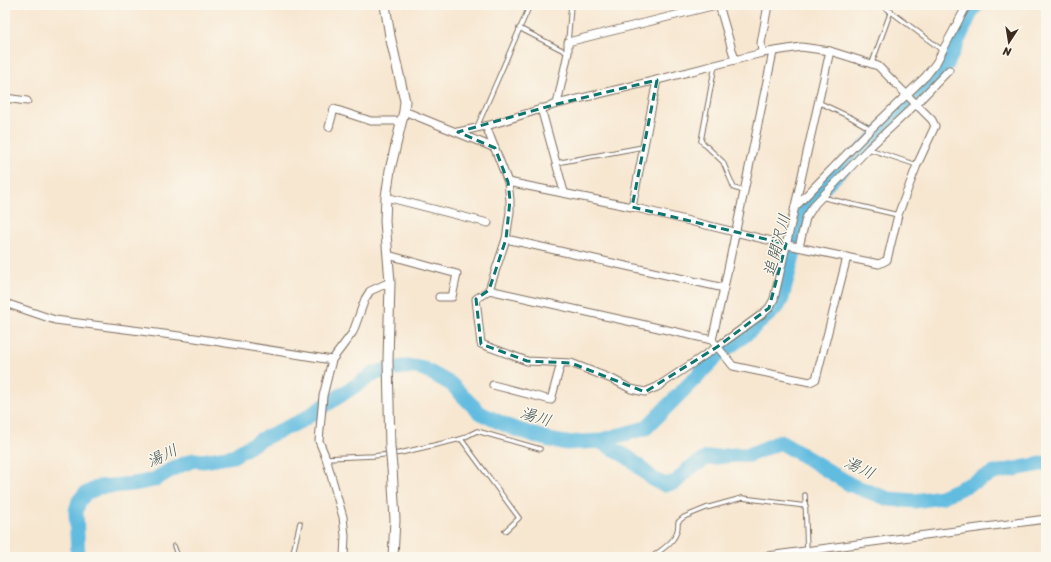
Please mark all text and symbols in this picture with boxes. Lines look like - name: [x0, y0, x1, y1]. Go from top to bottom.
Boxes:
- north arrow: [989, 22, 1029, 62]
- text: N: [1001, 41, 1014, 62]
- water label: 追開沢川: [754, 210, 799, 280]
- water label: 湯川: [516, 398, 555, 435]
- water label: 湯川: [142, 436, 183, 475]
- water label: 湯川: [839, 447, 881, 487]

